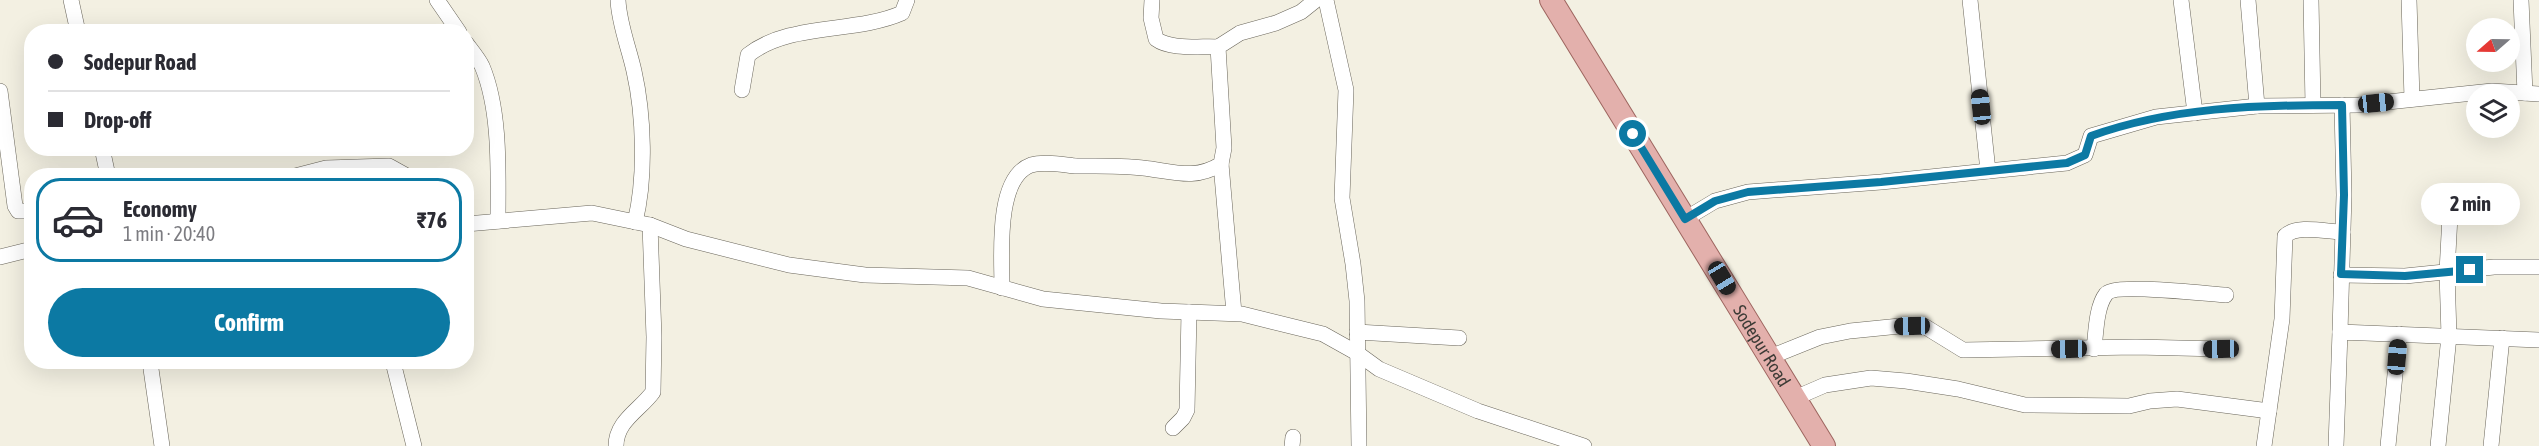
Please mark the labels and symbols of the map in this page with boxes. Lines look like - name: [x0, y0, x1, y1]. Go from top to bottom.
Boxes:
- north arrow: [2466, 18, 2520, 72]
- car: [1970, 88, 1992, 126]
- car: [2357, 92, 2395, 114]
- route start: [1619, 120, 1646, 147]
- callout: 2 min: [2420, 183, 2520, 225]
- route end: [2456, 256, 2483, 283]
- car: [1705, 258, 1739, 298]
- street label: Sodepur Road: [1729, 301, 1795, 390]
- car: [1894, 317, 1930, 335]
- car: [2386, 338, 2408, 376]
- car: [2051, 340, 2087, 358]
- car: [2203, 340, 2239, 358]

